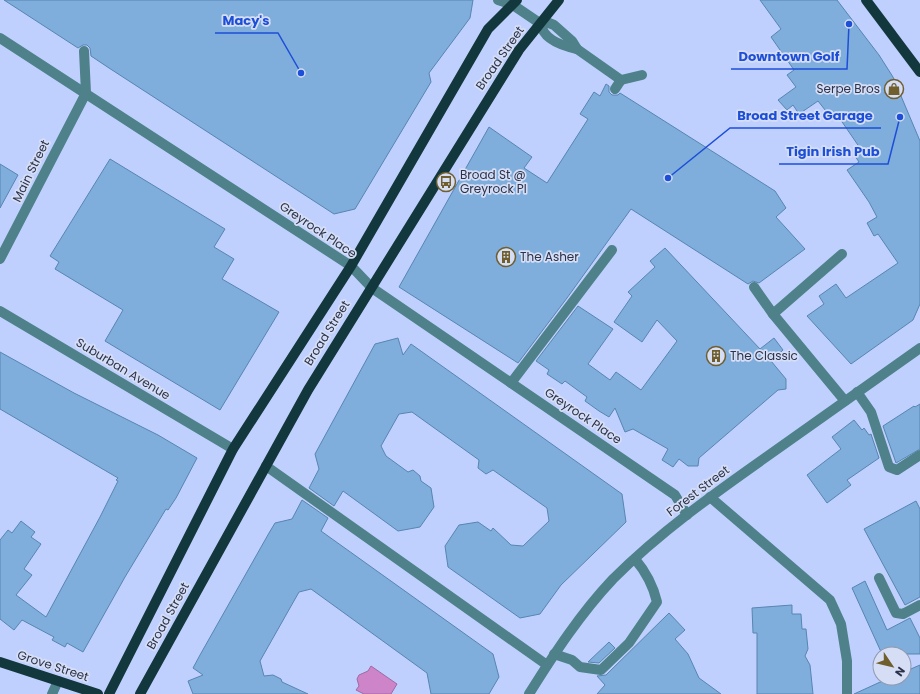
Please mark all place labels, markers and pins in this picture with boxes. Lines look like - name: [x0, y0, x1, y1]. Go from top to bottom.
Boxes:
- callout: Macy's: [215, 8, 278, 33]
- callout: Downtown Golf: [731, 44, 847, 69]
- shop icon: Serpe Bros: [883, 78, 905, 100]
- place label: Serpe Bros: [817, 80, 880, 97]
- callout: Broad Street Garage: [730, 103, 881, 128]
- callout: Tigin Irish Pub: [779, 139, 888, 164]
- place label: Broad St @ Greyrock Pl: [460, 166, 527, 197]
- bus stop icon: Broad St @ Greyrock Pl: [435, 171, 457, 193]
- building icon: The Asher: [495, 246, 517, 268]
- place label: The Asher: [520, 248, 579, 265]
- building icon: The Classic: [705, 345, 727, 367]
- place label: The Classic: [730, 347, 798, 364]

